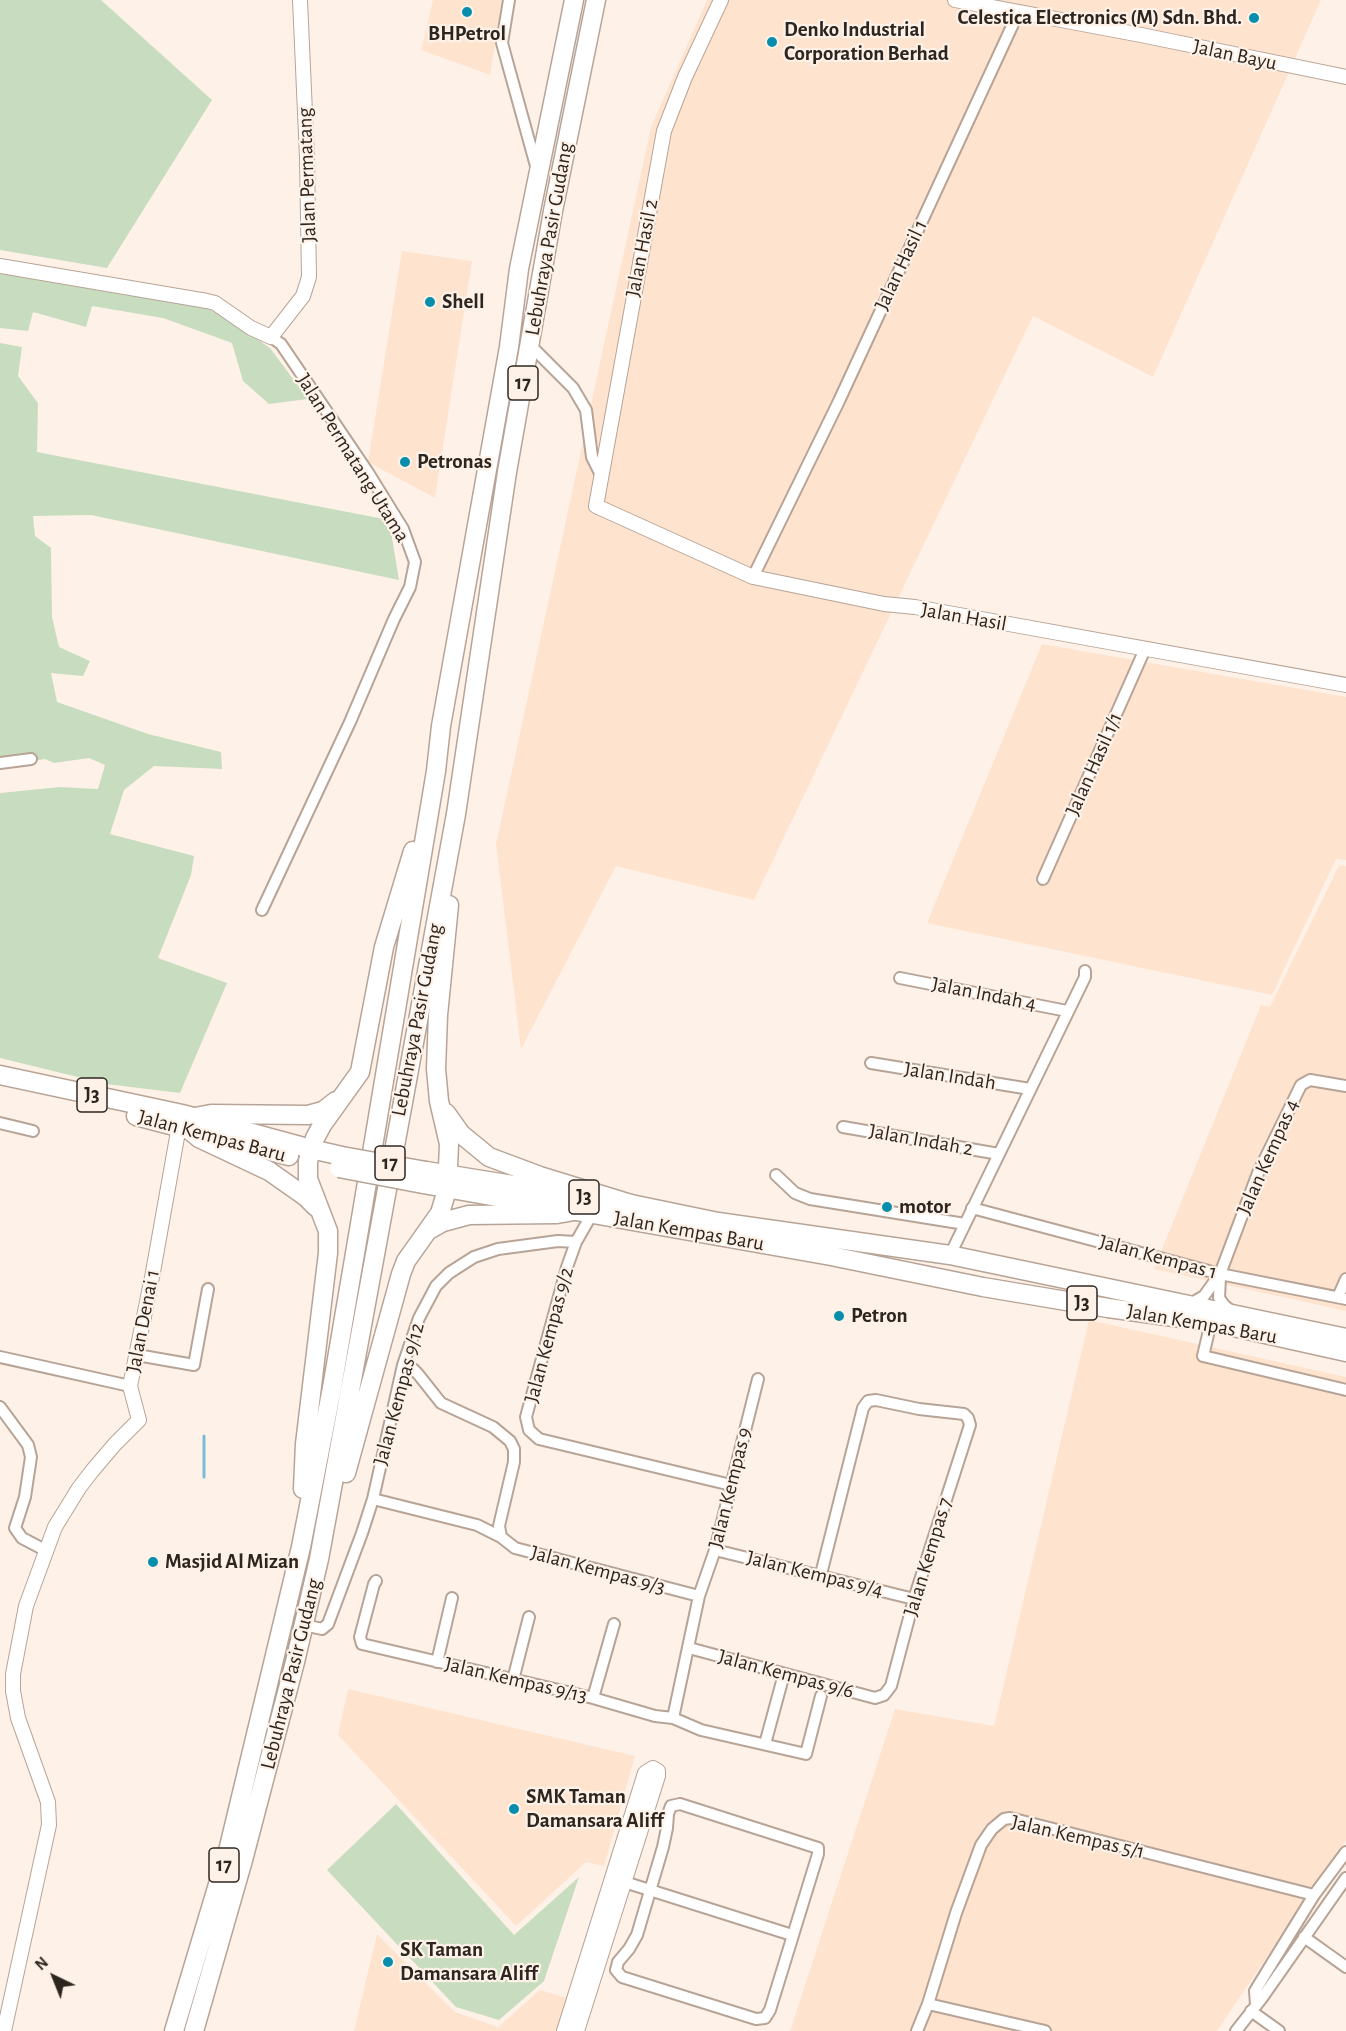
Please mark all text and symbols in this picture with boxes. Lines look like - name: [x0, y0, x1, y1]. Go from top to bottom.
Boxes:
- marker: BHPetrol: [460, 5, 474, 19]
- place label: Celestica Electronics (M) Sdn. Bhd.: [958, 5, 1242, 31]
- marker: Celestica Electronics (M) Sdn. Bhd.: [1247, 11, 1261, 25]
- place label: Denko Industrial Corporation Berhad: [784, 17, 949, 67]
- place label: BHPetrol: [428, 21, 506, 47]
- street label: Jalan Bayu: [1191, 34, 1279, 76]
- marker: Denko Industrial Corporation Berhad: [765, 35, 779, 49]
- street label: Jalan Permatang: [292, 107, 322, 243]
- street label: Lebuhraya Pasir Gudang: [520, 140, 578, 338]
- street label: Jalan Hasil 2: [620, 197, 664, 299]
- street label: Jalan Hasil 1: [869, 216, 933, 314]
- place label: Shell: [442, 289, 484, 315]
- marker: Shell: [423, 295, 437, 309]
- road number: 17: [508, 366, 538, 400]
- street label: Jalan Permatang Utama: [291, 369, 415, 547]
- place label: Petronas: [417, 449, 492, 475]
- marker: Petronas: [398, 455, 412, 469]
- street label: Jalan Hasil: [919, 597, 1009, 637]
- street label: Jalan Hasil 1/1: [1060, 708, 1128, 820]
- street label: Lebuhraya Pasir Gudang: [386, 922, 448, 1118]
- street label: Jalan Indah 4: [930, 972, 1038, 1016]
- street label: Jalan Indah: [902, 1056, 998, 1096]
- road number: J3: [77, 1078, 107, 1112]
- street label: Jalan Kempas 4: [1231, 1095, 1305, 1219]
- street label: Jalan Kempas Baru: [135, 1104, 289, 1168]
- street label: Jalan Indah 2: [867, 1118, 975, 1162]
- road number: 17: [375, 1146, 405, 1180]
- road number: J3: [569, 1180, 599, 1214]
- place label: motor: [899, 1194, 951, 1220]
- marker: motor: [880, 1200, 894, 1214]
- street label: Jalan Kempas Baru: [612, 1205, 766, 1257]
- street label: Jalan Kempas 1: [1096, 1229, 1220, 1285]
- street label: Jalan Kempas 9/2: [519, 1264, 579, 1406]
- street label: Jalan Denai 1: [121, 1267, 165, 1375]
- road number: J3: [1067, 1286, 1097, 1320]
- street label: Jalan Kempas Baru: [1125, 1298, 1279, 1350]
- place label: Petron: [851, 1303, 908, 1329]
- marker: Petron: [832, 1309, 846, 1323]
- street label: Jalan Kempas 9/12: [368, 1320, 430, 1468]
- street label: Jalan Kempas 9: [703, 1425, 757, 1551]
- street label: Jalan Kempas 7: [898, 1495, 958, 1619]
- street label: Jalan Kempas 9/3: [528, 1540, 668, 1600]
- street label: Jalan Kempas 9/4: [744, 1545, 886, 1603]
- place label: Masjid Al Mizan: [165, 1549, 299, 1575]
- marker: Masjid Al Mizan: [146, 1555, 160, 1569]
- street label: Lebuhraya Pasir Gudang: [255, 1576, 327, 1772]
- street label: Jalan Kempas 9/6: [715, 1644, 857, 1704]
- street label: Jalan Kempas 9/13: [442, 1651, 590, 1709]
- place label: SMK Taman Damansara Aliff: [526, 1784, 664, 1834]
- marker: SMK Taman Damansara Aliff: [507, 1802, 521, 1816]
- street label: Jalan Kempas 5/1: [1009, 1809, 1147, 1865]
- road number: 17: [209, 1848, 239, 1882]
- place label: SK Taman Damansara Aliff: [400, 1937, 538, 1987]
- north arrow: [24, 1947, 84, 2007]
- text: N: [32, 1954, 51, 1973]
- marker: SK Taman Damansara Aliff: [381, 1955, 395, 1969]

